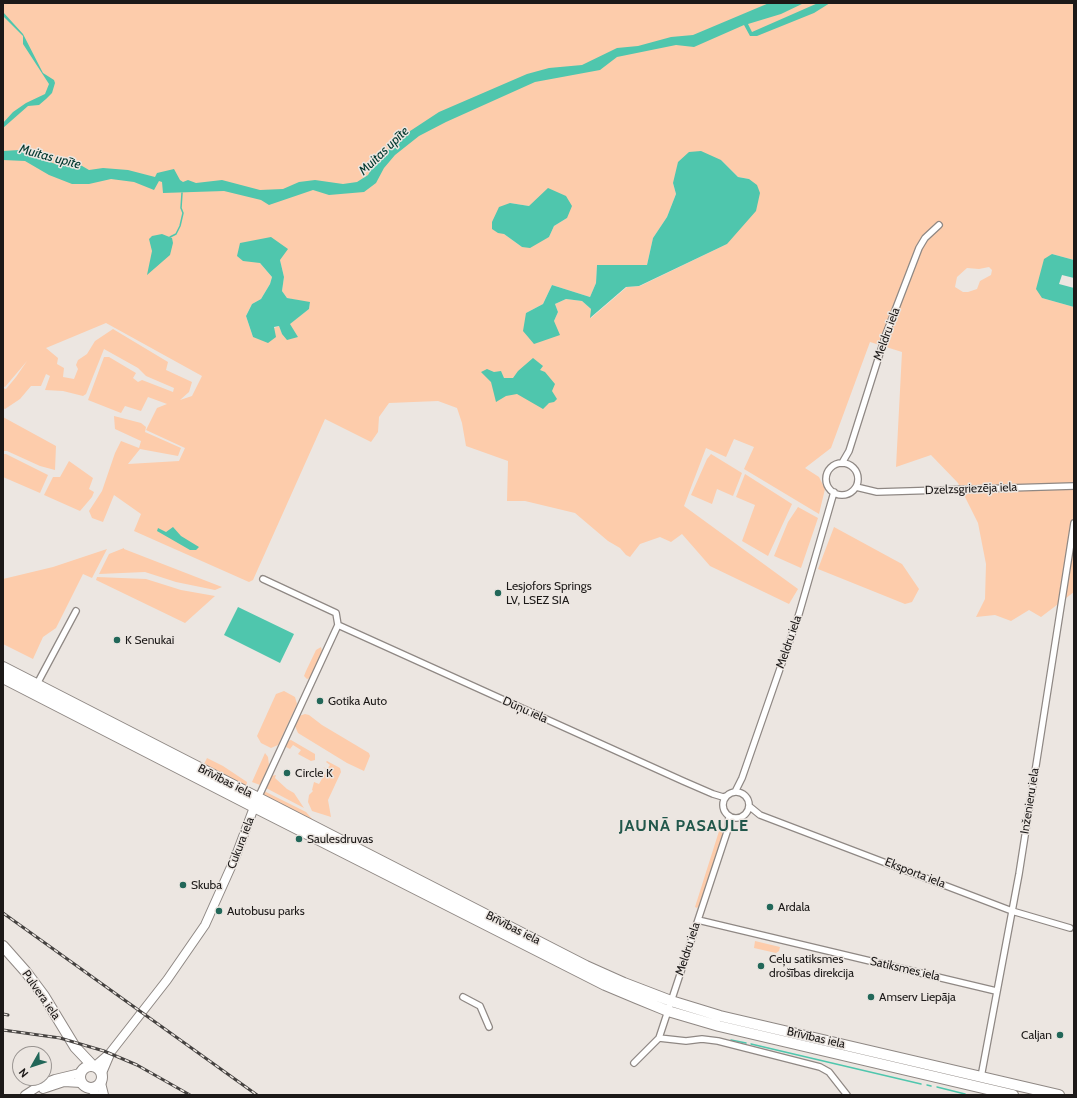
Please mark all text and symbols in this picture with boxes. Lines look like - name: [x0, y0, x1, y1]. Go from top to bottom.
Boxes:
- water label: Muitas upīte: [356, 123, 412, 179]
- water label: Muitas upīte: [17, 141, 83, 173]
- street label: Meldru iela: [871, 306, 903, 362]
- street label: Dzelzsgriezēja iela: [925, 480, 1017, 498]
- place label: Lesjofors Springs LV, LSEZ SIA: [506, 579, 592, 607]
- marker: Lesjofors Springs LV, LSEZ SIA: [493, 588, 503, 598]
- street label: Meldru iela: [773, 614, 805, 670]
- place label: K Senukai: [125, 633, 174, 647]
- marker: K Senukai: [112, 635, 122, 645]
- place label: Gotika Auto: [328, 694, 387, 708]
- street label: Dūņu iela: [500, 694, 550, 726]
- marker: Gotika Auto: [315, 696, 325, 706]
- street label: Brīvības iela: [195, 761, 255, 801]
- place label: Circle K: [295, 766, 333, 780]
- street label: Inženieru iela: [1018, 767, 1042, 835]
- marker: Circle K: [282, 768, 292, 778]
- street label: Cukura iela: [224, 815, 258, 871]
- district label: JAUNĀ PASAULE: [619, 816, 749, 836]
- place label: Saulesdruvas: [307, 832, 373, 846]
- marker: Saulesdruvas: [294, 834, 304, 844]
- street label: Eksporta iela: [883, 855, 947, 891]
- place label: Skuba: [191, 878, 222, 892]
- marker: Skuba: [178, 880, 188, 890]
- place label: Ardala: [778, 900, 810, 914]
- marker: Ardala: [765, 902, 775, 912]
- place label: Autobusu parks: [227, 904, 305, 918]
- marker: Autobusu parks: [214, 906, 224, 916]
- street label: Brīvības iela: [483, 908, 543, 948]
- street label: Meldru iela: [673, 921, 703, 977]
- place label: Ceļu satiksmes drošības direkcija: [769, 952, 854, 980]
- street label: Satiksmes iela: [869, 954, 941, 984]
- marker: Ceļu satiksmes drošības direkcija: [756, 961, 766, 971]
- street label: Pulvera iela: [19, 967, 63, 1023]
- place label: Amserv Liepāja: [879, 990, 956, 1004]
- marker: Amserv Liepāja: [866, 992, 876, 1002]
- street label: Brīvības iela: [786, 1024, 846, 1052]
- place label: Caljan: [1021, 1028, 1052, 1042]
- marker: Caljan: [1055, 1030, 1065, 1040]
- north arrow: [12, 1046, 52, 1086]
- text: N: [16, 1065, 31, 1080]

